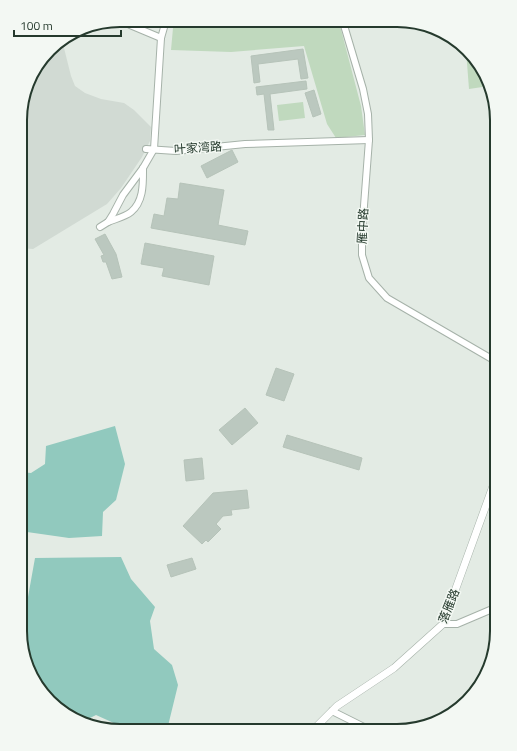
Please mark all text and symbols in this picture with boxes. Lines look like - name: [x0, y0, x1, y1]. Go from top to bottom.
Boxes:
- scale bar: [14, 12, 121, 38]
- text: 100 m: [20, 16, 53, 35]
- street label: 叶家湾路: [173, 136, 223, 159]
- street label: 雁中路: [352, 207, 373, 244]
- street label: 落雁路: [433, 586, 464, 626]

